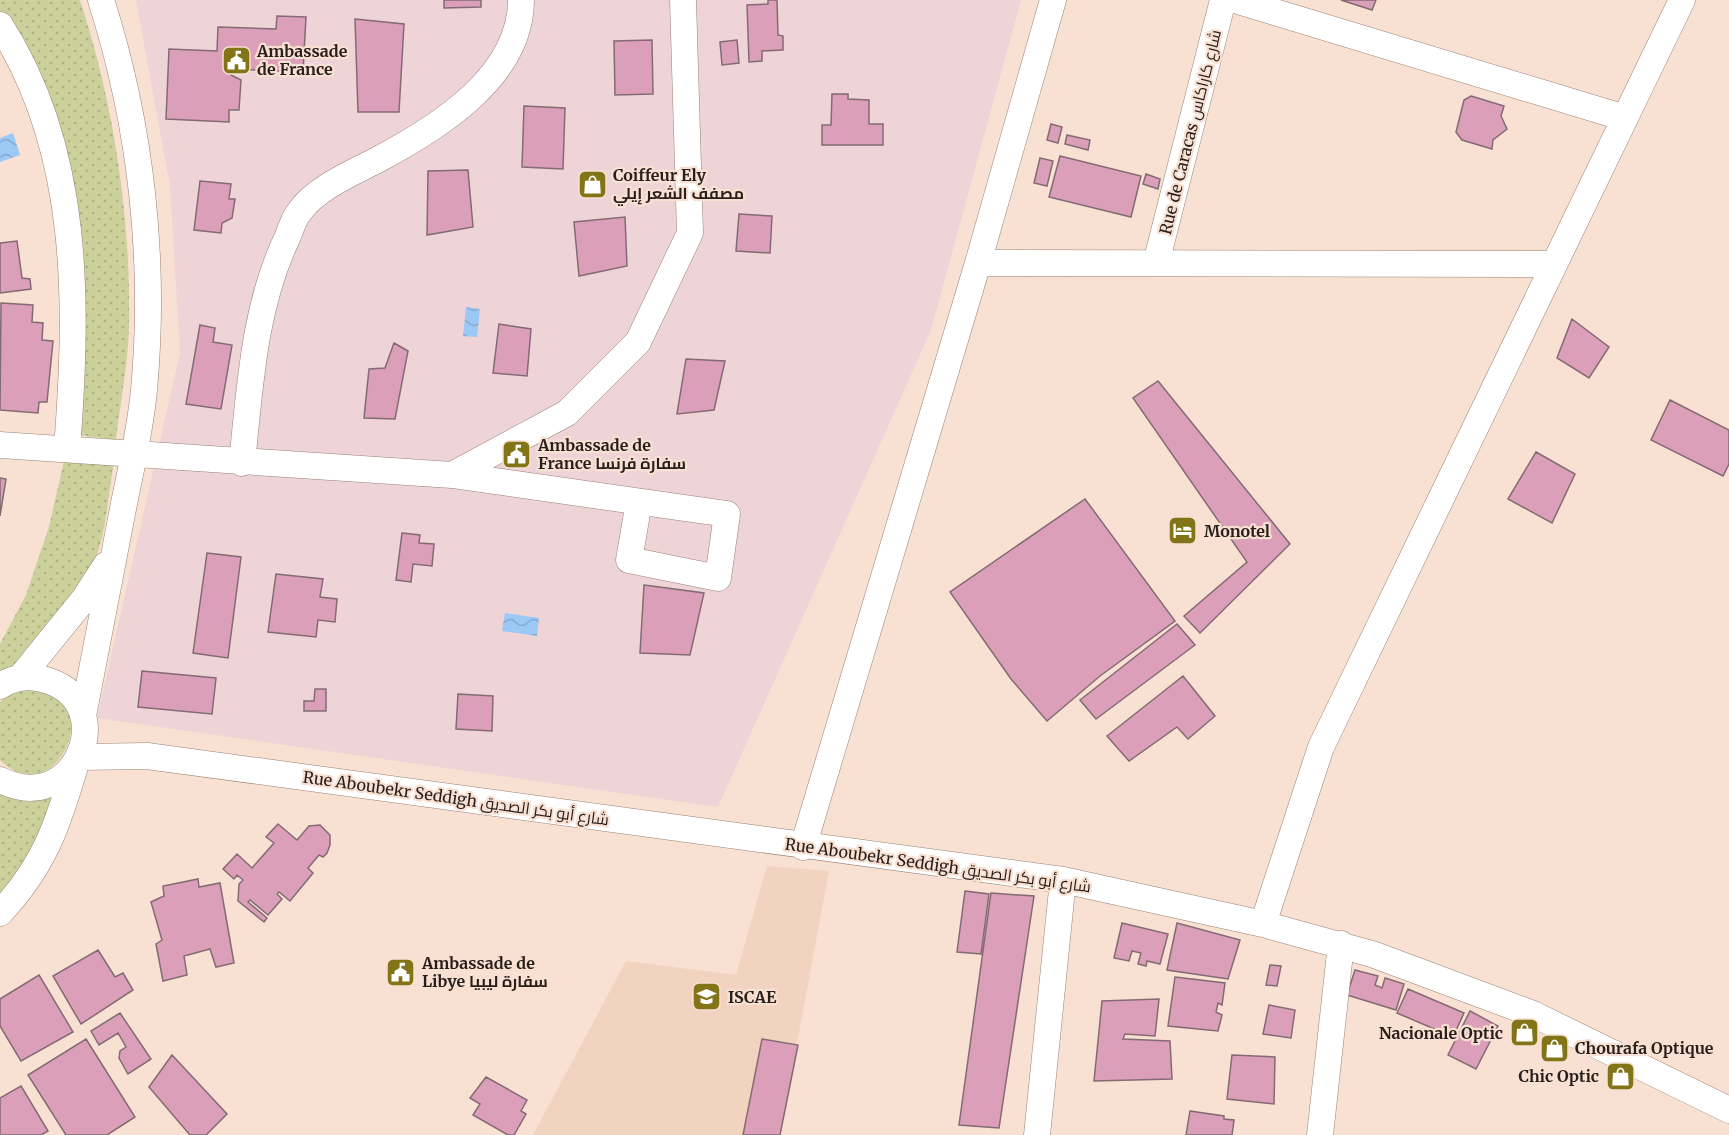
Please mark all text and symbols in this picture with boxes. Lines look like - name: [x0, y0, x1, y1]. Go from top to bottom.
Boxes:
- street label: Rue de Caracas شارع كاراكاس: [1155, 28, 1227, 237]
- place label: Ambassade de France: [256, 41, 348, 79]
- public building icon: Ambassade de France: [220, 44, 252, 76]
- place label: Coiffeur Ely مصفف الشعر إيلي: [613, 165, 744, 206]
- shop icon: Coiffeur Ely مصفف الشعر إيلي: [576, 168, 608, 200]
- place label: Ambassade de France سفارة فرنسا: [537, 435, 686, 473]
- public building icon: Ambassade de France سفارة فرنسا: [501, 438, 533, 470]
- hotel icon: Monotel: [1167, 515, 1199, 547]
- place label: Monotel: [1204, 521, 1270, 541]
- street label: Rue Aboubekr Seddigh شارع أبو بكر الصديق: [302, 767, 610, 831]
- street label: Rue Aboubekr Seddigh شارع أبو بكر الصديق: [784, 834, 1092, 898]
- place label: Ambassade de Libye سفارة ليبيا: [421, 953, 548, 991]
- public building icon: Ambassade de Libye سفارة ليبيا: [385, 956, 417, 988]
- school or university icon: ISCAE: [691, 981, 723, 1013]
- place label: ISCAE: [728, 987, 777, 1007]
- shop icon: Nacionale Optic: [1508, 1017, 1540, 1049]
- place label: Nacionale Optic: [1379, 1023, 1503, 1043]
- shop icon: Chourafa Optique: [1538, 1032, 1570, 1064]
- place label: Chourafa Optique: [1575, 1038, 1714, 1058]
- shop icon: Chic Optic: [1604, 1060, 1636, 1092]
- place label: Chic Optic: [1518, 1066, 1599, 1086]

